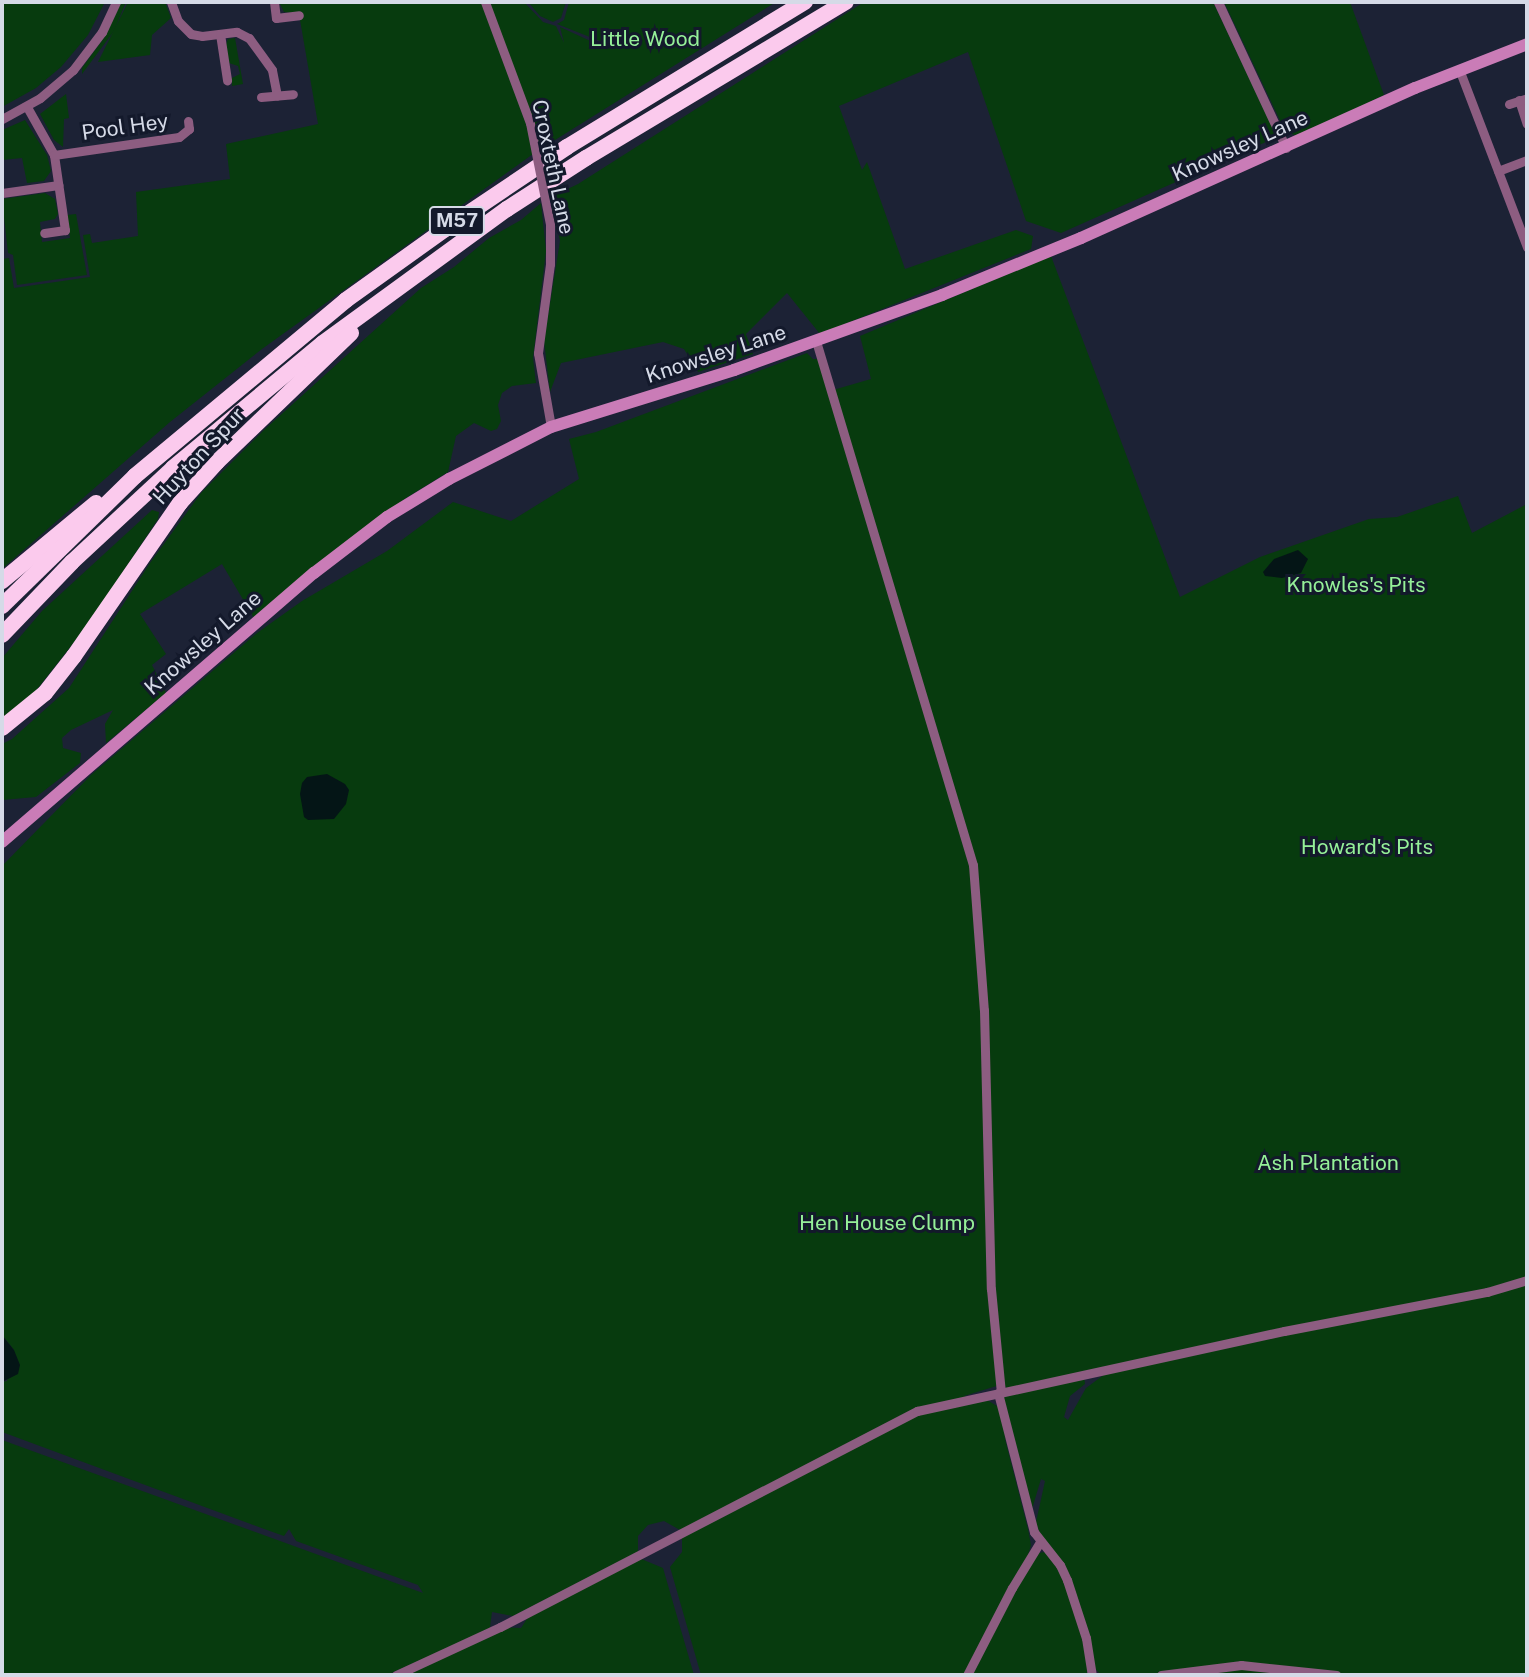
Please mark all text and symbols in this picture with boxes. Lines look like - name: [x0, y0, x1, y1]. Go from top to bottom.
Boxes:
- park label: Little Wood: [590, 26, 700, 52]
- street label: Croxteth Lane: [526, 97, 580, 237]
- street label: Knowsley Lane: [1168, 105, 1312, 187]
- street label: Pool Hey: [80, 108, 170, 146]
- road number: M57: [427, 206, 487, 236]
- street label: Knowsley Lane: [643, 319, 789, 389]
- street label: Huyton Spur: [148, 402, 250, 510]
- park label: Knowles's Pits: [1286, 572, 1426, 598]
- street label: Knowsley Lane: [140, 586, 266, 700]
- park label: Howard's Pits: [1301, 834, 1433, 860]
- park label: Ash Plantation: [1257, 1150, 1399, 1176]
- park label: Hen House Clump: [799, 1210, 975, 1236]

